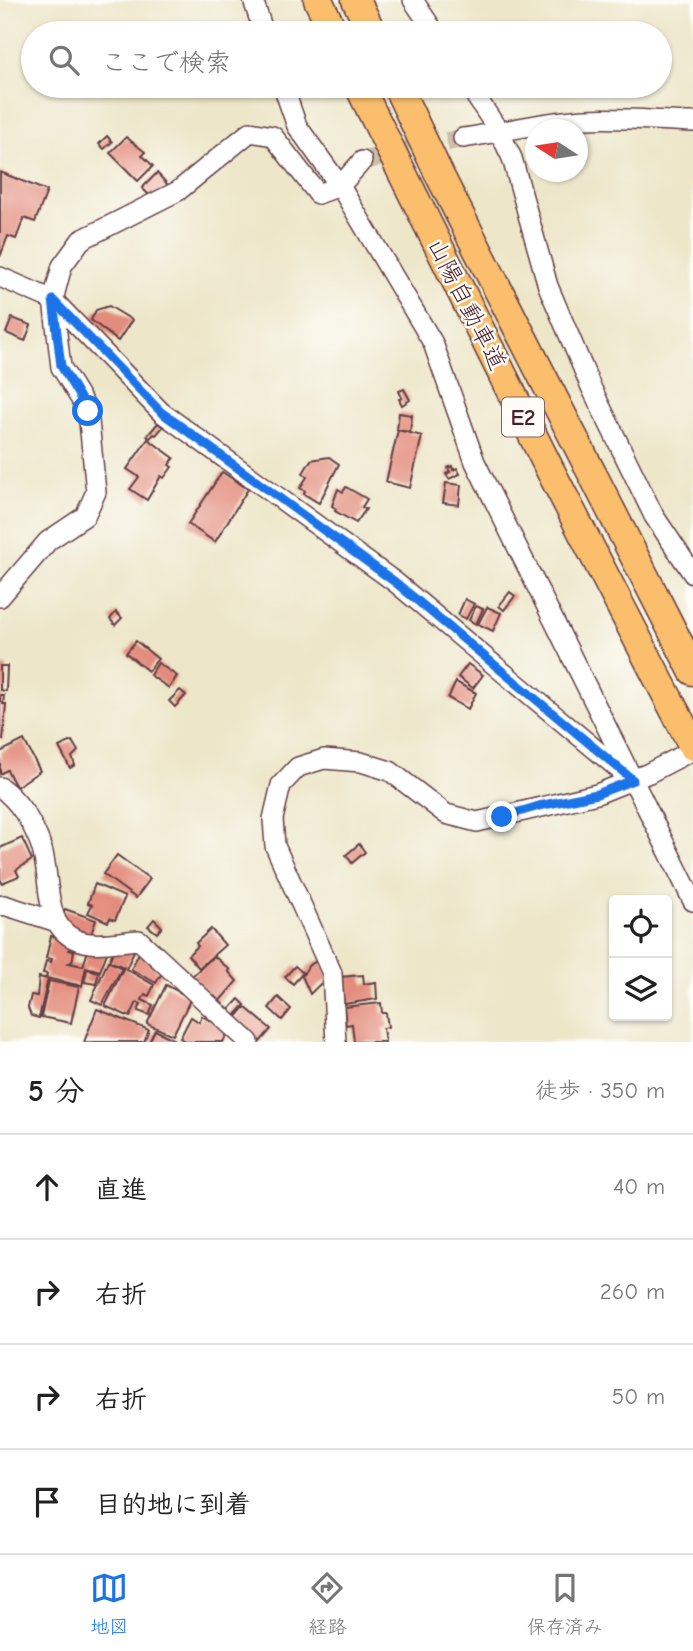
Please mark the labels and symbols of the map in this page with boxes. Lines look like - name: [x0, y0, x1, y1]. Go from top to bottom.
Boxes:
- north arrow: [525, 119, 588, 182]
- street label: 山陽自動車道: [422, 233, 512, 375]
- route start: [72, 395, 103, 426]
- road number: E2: [502, 398, 544, 436]
- route end: [486, 801, 517, 832]

